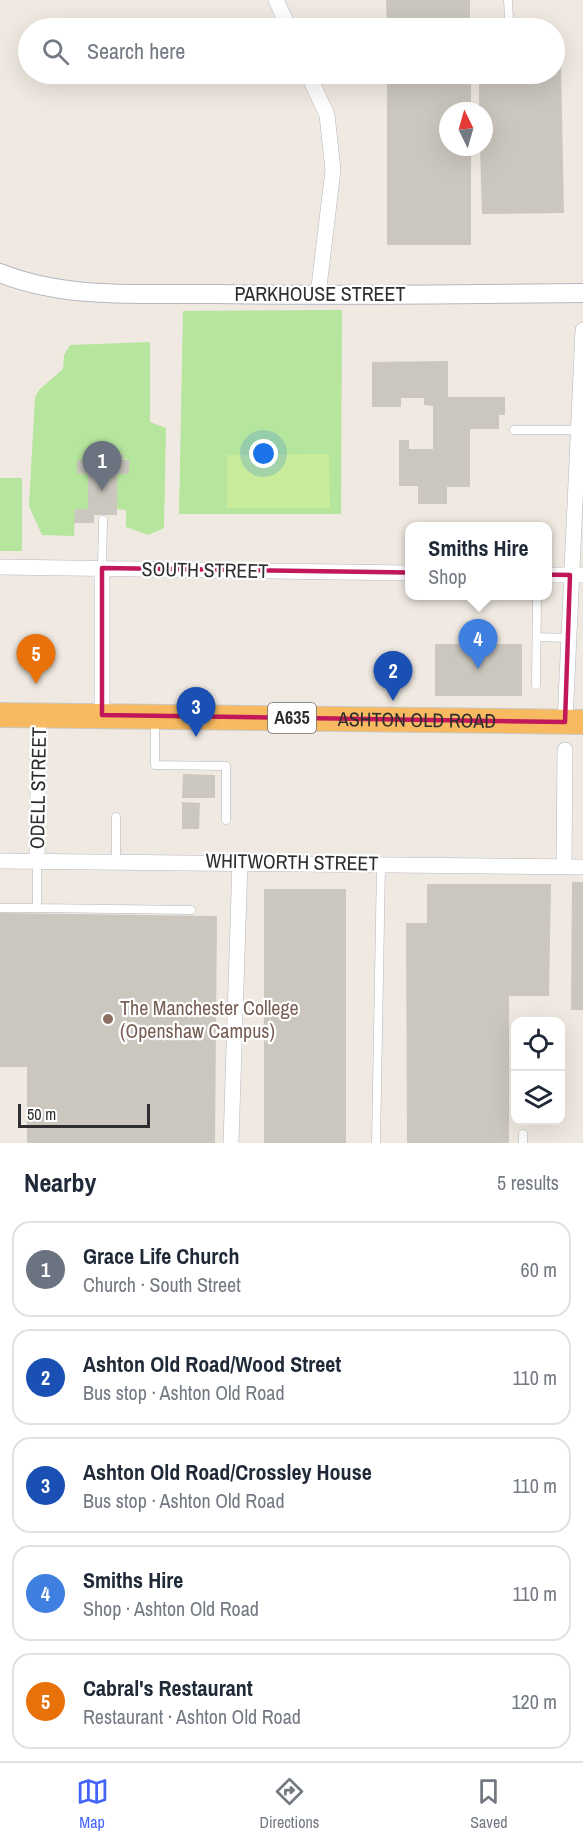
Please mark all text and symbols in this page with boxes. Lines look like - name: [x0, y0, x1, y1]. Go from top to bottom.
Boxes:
- search box: [18, 18, 565, 84]
- icon: search: [39, 35, 72, 68]
- text: Search here: [87, 36, 185, 66]
- north arrow: [439, 102, 493, 156]
- street label: PARKHOUSE STREET: [234, 280, 406, 307]
- your location: [249, 439, 278, 468]
- pin: 1: [82, 442, 122, 491]
- popup: [405, 522, 552, 600]
- text: Smiths Hire: [428, 533, 529, 563]
- street label: SOUTH STREET: [141, 555, 269, 584]
- text: Shop: [428, 563, 467, 590]
- pin: 4: [458, 620, 498, 669]
- pin: 5: [16, 634, 56, 684]
- pin: 2: [374, 652, 412, 701]
- pin: 3: [176, 688, 216, 737]
- road number: A635: [268, 703, 316, 733]
- street label: ASHTON OLD ROAD: [337, 705, 496, 734]
- street label: ODELL STREET: [23, 727, 52, 849]
- street label: WHITWORTH STREET: [205, 846, 379, 877]
- place label: The Manchester College (Openshaw Campus): [120, 994, 299, 1044]
- marker: The Manchester College (Openshaw Campus): [101, 1012, 115, 1026]
- map controls: [511, 1017, 565, 1125]
- button: locate: [511, 1017, 565, 1071]
- button: layers: [511, 1071, 565, 1125]
- scale bar: [18, 1101, 150, 1128]
- text: 50 m: [27, 1103, 56, 1125]
- text: Nearby: [24, 1165, 96, 1200]
- text: 5 results: [497, 1169, 559, 1196]
- text: Grace Life Church: [83, 1241, 239, 1271]
- text: 1: [41, 1256, 50, 1283]
- text: 60 m: [521, 1256, 557, 1283]
- text: Church · South Street: [83, 1271, 241, 1298]
- text: Ashton Old Road/Wood Street: [83, 1349, 341, 1379]
- text: 2: [41, 1364, 50, 1391]
- text: 110 m: [513, 1364, 557, 1391]
- text: Bus stop · Ashton Old Road: [83, 1379, 285, 1406]
- text: Ashton Old Road/Crossley House: [83, 1457, 372, 1487]
- text: 3: [41, 1472, 50, 1499]
- text: 110 m: [513, 1472, 557, 1499]
- text: Bus stop · Ashton Old Road: [83, 1487, 285, 1514]
- text: Smiths Hire: [83, 1565, 183, 1595]
- text: 4: [41, 1580, 50, 1607]
- text: 110 m: [513, 1580, 557, 1607]
- text: Shop · Ashton Old Road: [83, 1595, 259, 1622]
- text: Cabral's Restaurant: [83, 1673, 253, 1703]
- text: 5: [41, 1688, 50, 1715]
- text: 120 m: [511, 1688, 557, 1715]
- text: Restaurant · Ashton Old Road: [83, 1703, 301, 1730]
- tab: Map: [76, 1775, 109, 1833]
- tab: Directions: [260, 1775, 319, 1833]
- tab: Saved: [470, 1775, 508, 1833]

